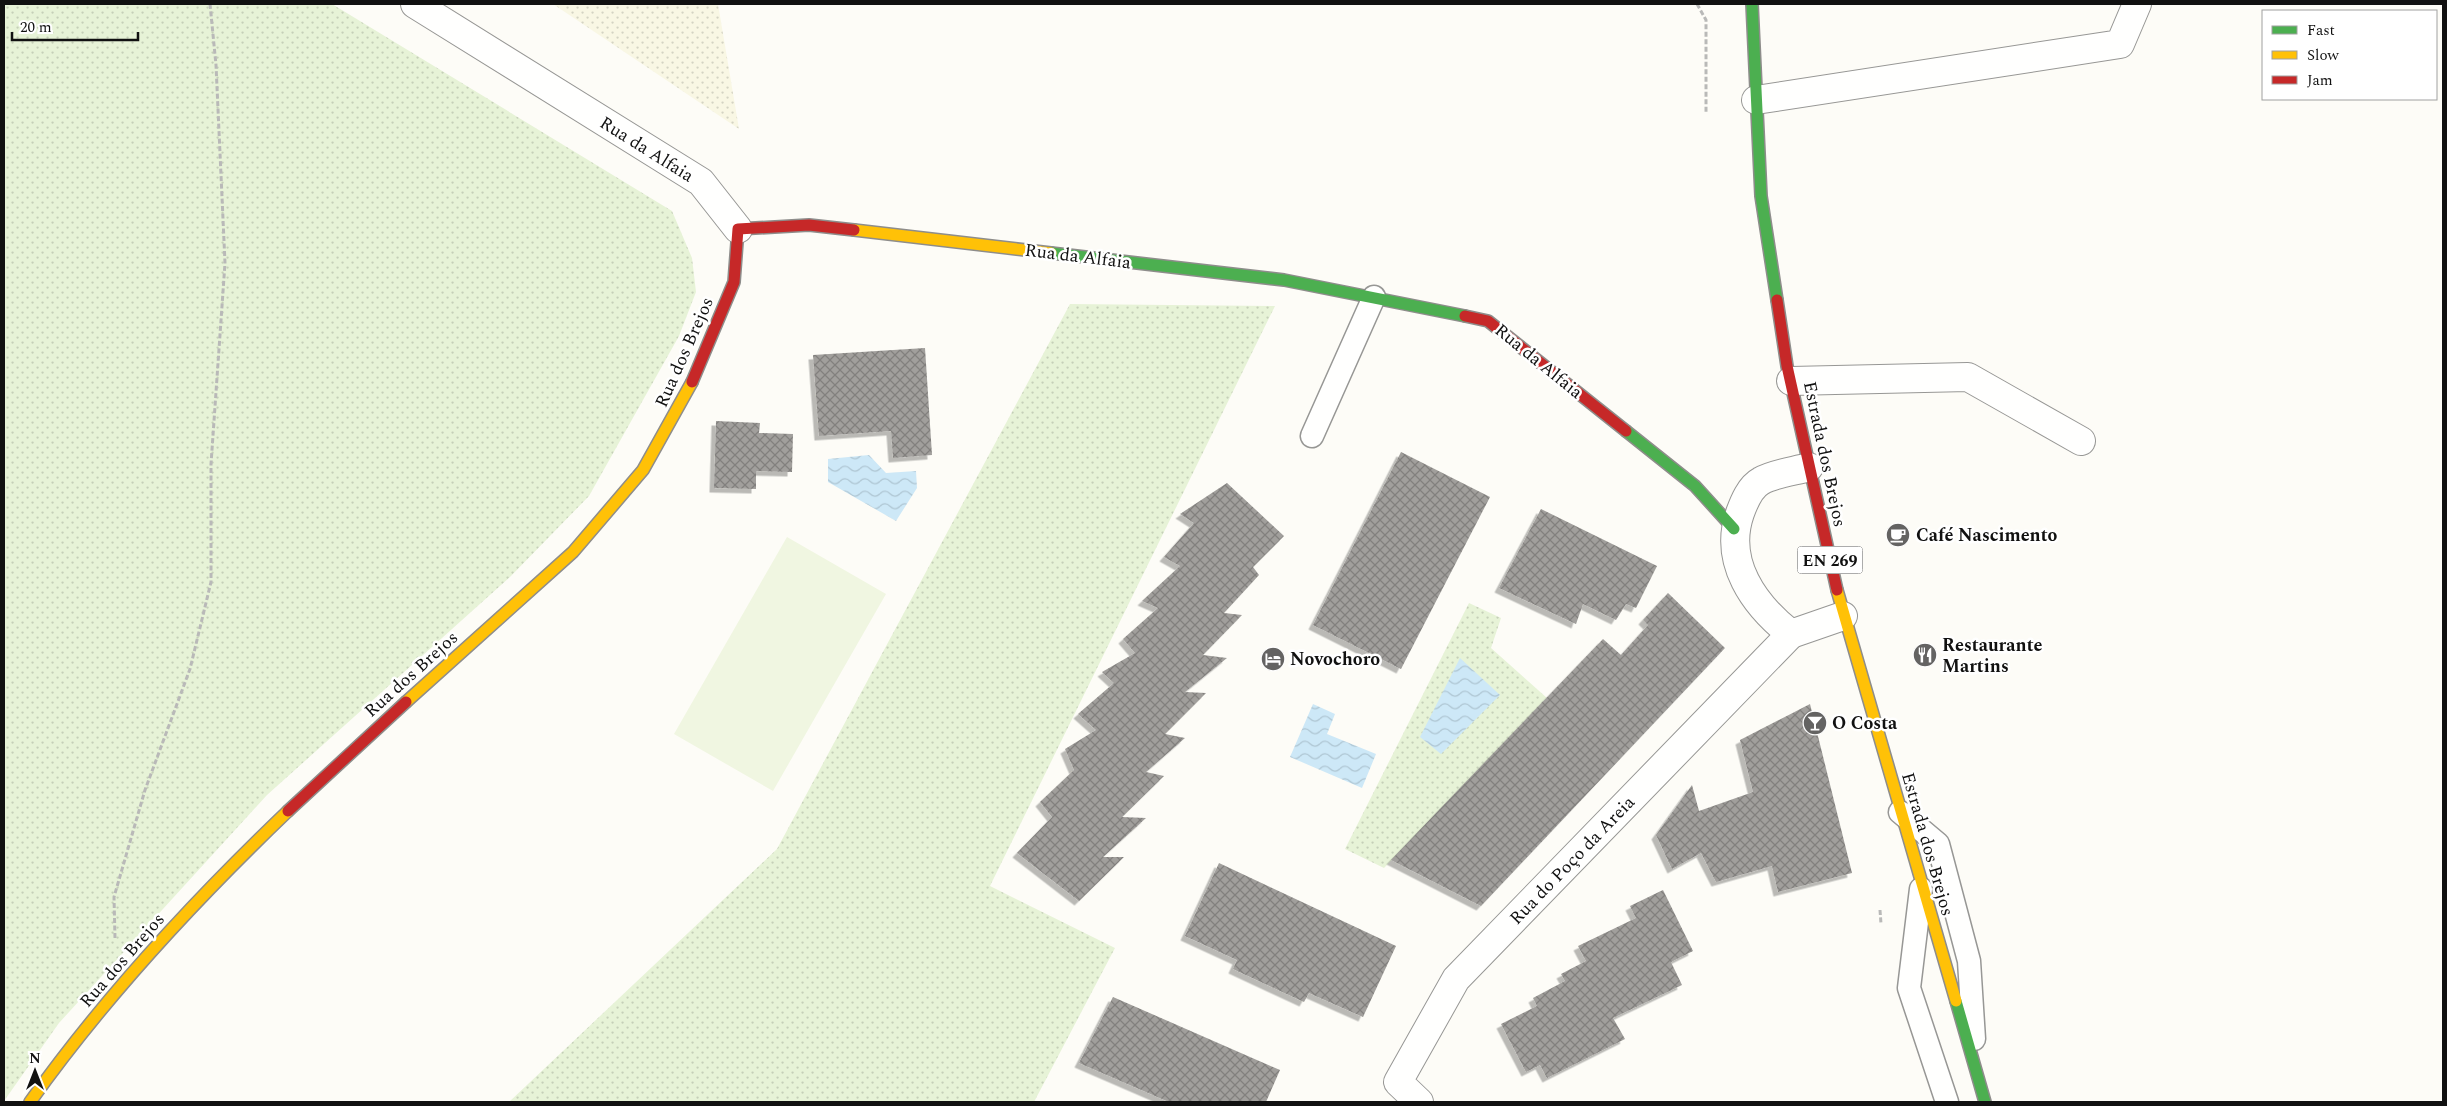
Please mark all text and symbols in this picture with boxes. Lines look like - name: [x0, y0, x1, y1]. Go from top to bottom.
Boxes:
- scale bar: [12, 10, 139, 42]
- legend: [2262, 10, 2437, 100]
- text: 20 m: [20, 16, 52, 39]
- text: Fast: [2307, 19, 2335, 42]
- text: Slow: [2307, 44, 2339, 67]
- text: Jam: [2307, 69, 2333, 92]
- street label: Rua da Alfaia: [594, 110, 699, 189]
- street label: Rua da Alfaia: [1023, 237, 1133, 276]
- street label: Rua dos Brejos: [648, 293, 721, 412]
- street label: Rua da Alfaia: [1489, 317, 1589, 406]
- street label: Estrada dos Brejos: [1796, 379, 1853, 529]
- cafe icon: Café Nascimento: [1885, 522, 1911, 548]
- place label: Café Nascimento: [1916, 522, 2058, 549]
- road number: EN 269: [1798, 546, 1862, 574]
- street label: Rua dos Brejos: [358, 625, 464, 724]
- place label: Restaurante Martins: [1942, 632, 2042, 680]
- restaurant icon: Restaurante Martins: [1912, 642, 1938, 668]
- hotel icon: Novochoro: [1260, 646, 1286, 672]
- place label: Novochoro: [1290, 646, 1380, 673]
- bar icon: O Costa: [1802, 710, 1828, 736]
- place label: O Costa: [1832, 710, 1898, 737]
- street label: Estrada dos Brejos: [1894, 769, 1961, 919]
- street label: Rua do Poço da Areia: [1503, 789, 1641, 931]
- street label: Rua dos Brejos: [73, 907, 171, 1014]
- north arrow: [10, 1046, 60, 1096]
- text: N: [29, 1048, 41, 1069]

